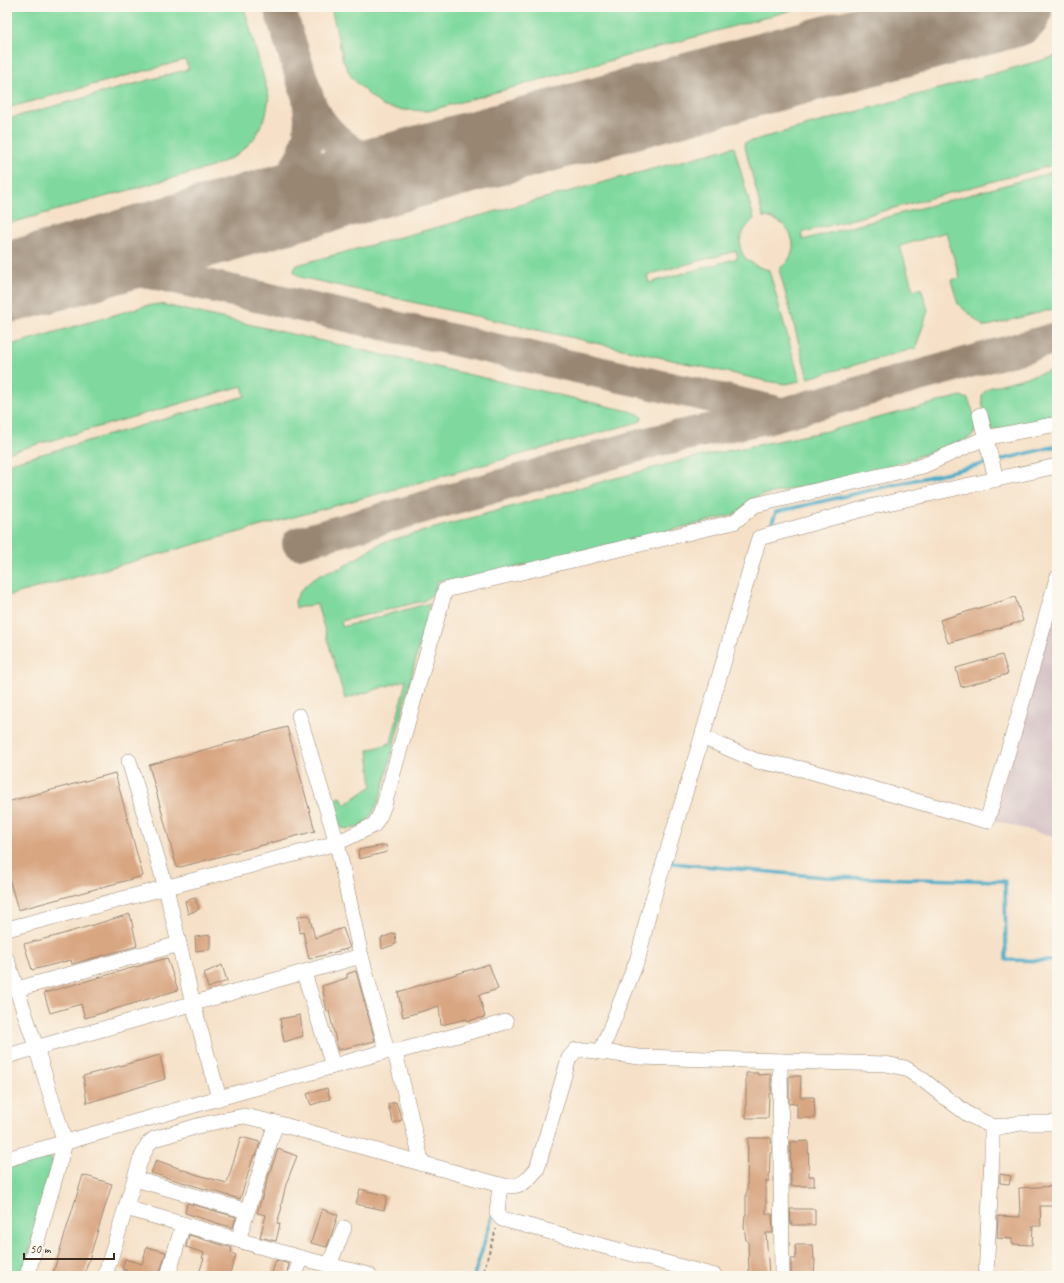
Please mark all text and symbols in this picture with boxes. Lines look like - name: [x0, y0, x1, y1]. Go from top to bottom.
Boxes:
- scale bar: [24, 1235, 114, 1261]
- text: 50 m: [30, 1241, 52, 1257]

